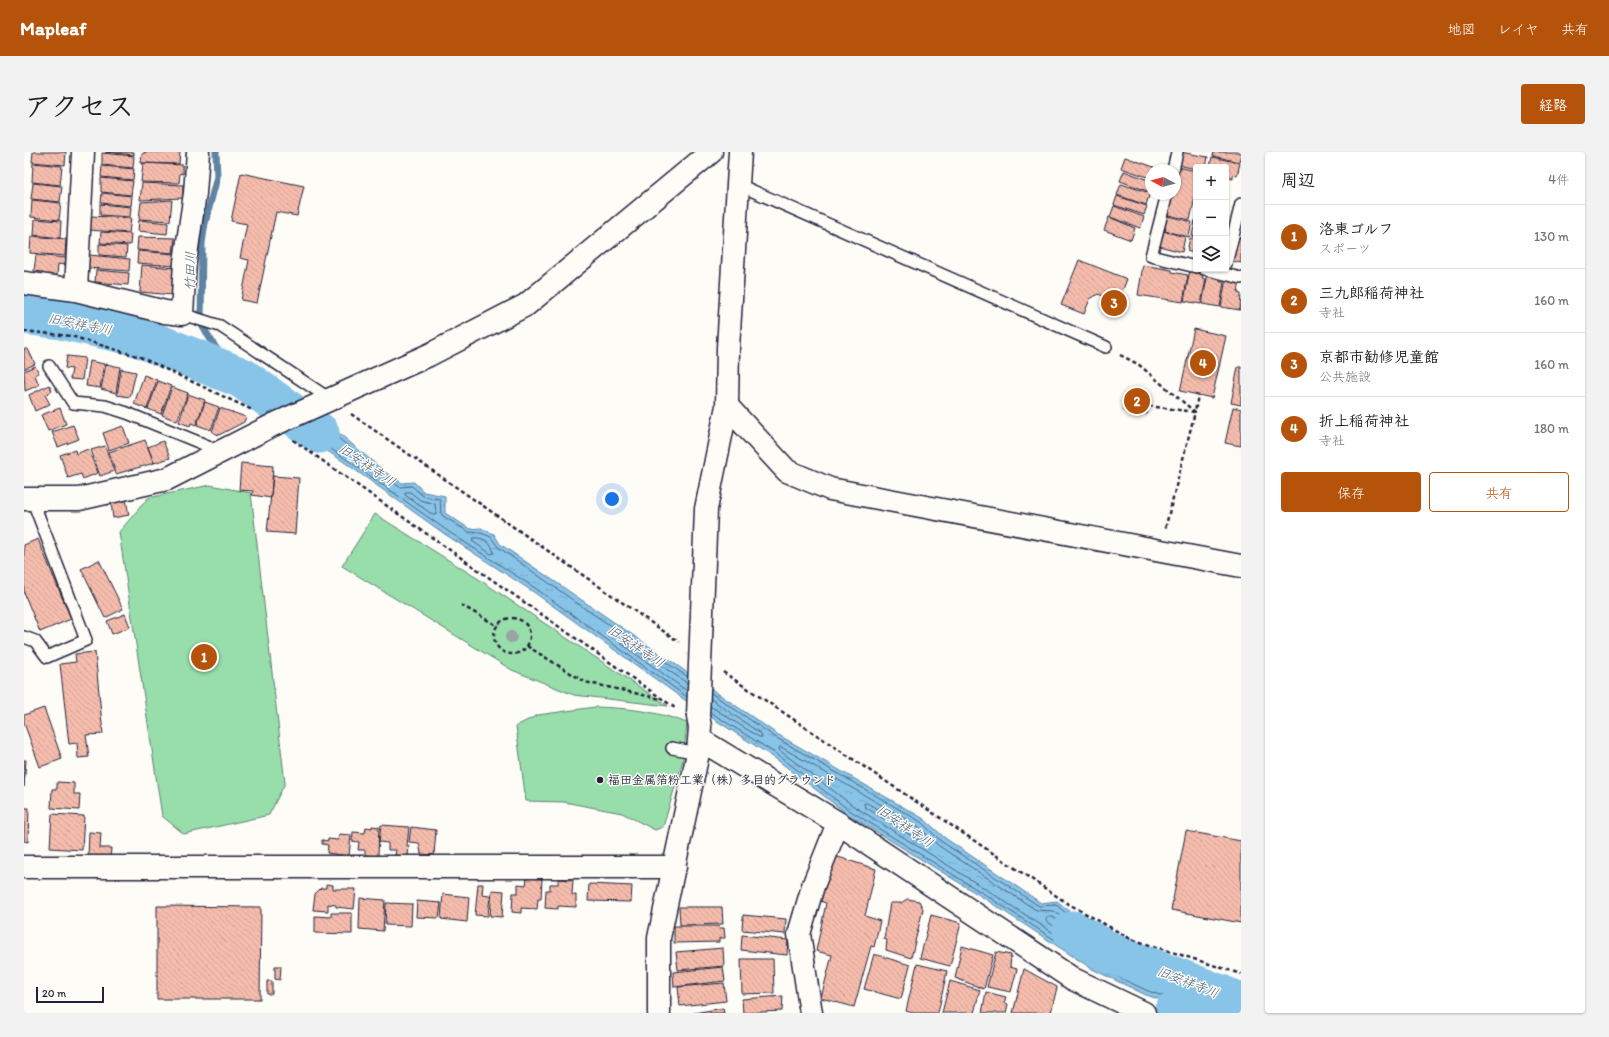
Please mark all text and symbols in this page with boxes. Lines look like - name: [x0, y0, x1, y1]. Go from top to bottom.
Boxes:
- text: Mapleaf: [20, 17, 86, 40]
- text: 地図: [1448, 21, 1476, 38]
- text: レイヤ: [1498, 21, 1539, 38]
- text: 共有: [1561, 21, 1589, 38]
- button: 経路: [1521, 84, 1585, 124]
- text: アクセス: [24, 89, 134, 123]
- north arrow: [1145, 164, 1181, 200]
- map controls: [1193, 164, 1229, 272]
- button: +: [1193, 164, 1229, 200]
- text: 周辺: [1281, 170, 1315, 190]
- text: 4件: [1548, 172, 1569, 187]
- button: −: [1193, 200, 1229, 236]
- text: 洛東ゴルフ: [1319, 220, 1393, 238]
- text: 1: [1291, 229, 1297, 244]
- text: 130 m: [1534, 229, 1569, 244]
- button: layers: [1193, 236, 1229, 272]
- text: スポーツ: [1319, 241, 1371, 256]
- water label: 竹田川: [182, 251, 198, 291]
- text: 三九郎稲荷神社: [1319, 284, 1424, 302]
- pin: 3: [1101, 288, 1127, 318]
- text: 2: [1291, 293, 1297, 308]
- text: 160 m: [1534, 293, 1569, 308]
- text: 寺社: [1319, 305, 1345, 320]
- water label: 旧安祥寺川: [47, 310, 113, 338]
- pin: 4: [1190, 348, 1216, 378]
- text: 京都市勧修児童館: [1319, 348, 1439, 366]
- text: 3: [1290, 357, 1298, 372]
- text: 160 m: [1534, 357, 1569, 372]
- text: 公共施設: [1319, 369, 1371, 384]
- pin: 2: [1124, 386, 1150, 416]
- text: 折上稲荷神社: [1319, 412, 1409, 430]
- text: 4: [1290, 421, 1298, 436]
- text: 180 m: [1534, 421, 1569, 436]
- text: 寺社: [1319, 433, 1345, 448]
- water label: 旧安祥寺川: [336, 441, 398, 489]
- button: 保存: [1281, 472, 1421, 512]
- button: 共有: [1429, 472, 1569, 512]
- your location: [602, 489, 622, 509]
- water label: 旧安祥寺川: [605, 622, 667, 670]
- pin: 1: [191, 642, 217, 672]
- place label: 福田金属箔粉工業（株）多目的グラウンド: [608, 773, 836, 787]
- marker: 福田金属箔粉工業（株）多目的グラウンド: [595, 775, 605, 785]
- water label: 旧安祥寺川: [874, 802, 936, 850]
- water label: 旧安祥寺川: [1155, 963, 1221, 1001]
- scale bar: [36, 985, 104, 1004]
- text: 20 m: [42, 987, 66, 1000]

